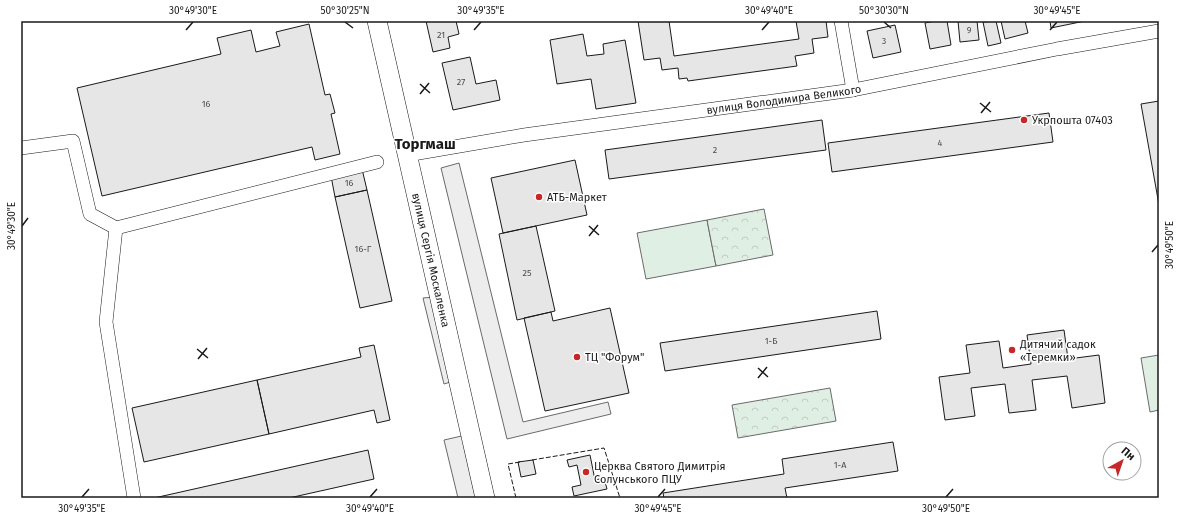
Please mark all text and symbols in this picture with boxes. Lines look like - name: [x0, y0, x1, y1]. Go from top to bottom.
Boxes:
- text: 30°49'30"E: [169, 5, 217, 17]
- text: 50°30'25"N: [321, 5, 369, 17]
- text: 30°49'35"E: [457, 5, 505, 17]
- text: 30°49'40"E: [745, 5, 793, 17]
- text: 50°30'30"N: [859, 5, 909, 17]
- text: 30°49'45"E: [1033, 5, 1081, 17]
- house number: 9: [967, 25, 972, 35]
- house number: 21: [437, 30, 445, 40]
- house number: 3: [882, 36, 886, 46]
- house number: 27: [457, 77, 465, 87]
- street label: вулиця Володимира Великого: [706, 82, 862, 116]
- house number: 16: [202, 99, 211, 109]
- place label: Укрпошта 07403: [1032, 114, 1113, 127]
- marker: Укрпошта 07403: [1019, 115, 1029, 125]
- district label: Торгмаш: [394, 135, 456, 153]
- house number: 4: [938, 138, 943, 148]
- house number: 2: [713, 145, 717, 155]
- house number: 16: [345, 178, 354, 188]
- place label: АТБ-Маркет: [547, 191, 607, 204]
- street label: вулиця Сергія Москаленка: [410, 192, 453, 328]
- marker: АТБ-Маркет: [534, 192, 544, 202]
- text: 30°49'30"E: [6, 202, 18, 250]
- text: 30°49'50"E: [1164, 221, 1176, 269]
- house number: 16-Г: [355, 244, 372, 254]
- house number: 25: [523, 268, 532, 278]
- house number: 1-Б: [765, 336, 777, 346]
- place label: Дитячий садок «Теремки»: [1019, 338, 1096, 364]
- marker: Дитячий садок «Теремки»: [1007, 345, 1017, 355]
- place label: ТЦ "Форум": [585, 351, 644, 364]
- marker: ТЦ "Форум": [572, 352, 582, 362]
- north arrow: [1102, 441, 1142, 481]
- text: Пн: [1119, 444, 1138, 463]
- place label: Церква Святого Димитрія Солунського ПЦУ: [594, 460, 726, 486]
- house number: 1-А: [834, 460, 847, 470]
- marker: Церква Святого Димитрія Солунського ПЦУ: [581, 467, 591, 477]
- text: 30°49'35"E: [58, 503, 106, 515]
- text: 30°49'40"E: [346, 503, 394, 515]
- text: 30°49'45"E: [634, 503, 682, 515]
- text: 30°49'50"E: [922, 503, 970, 515]

